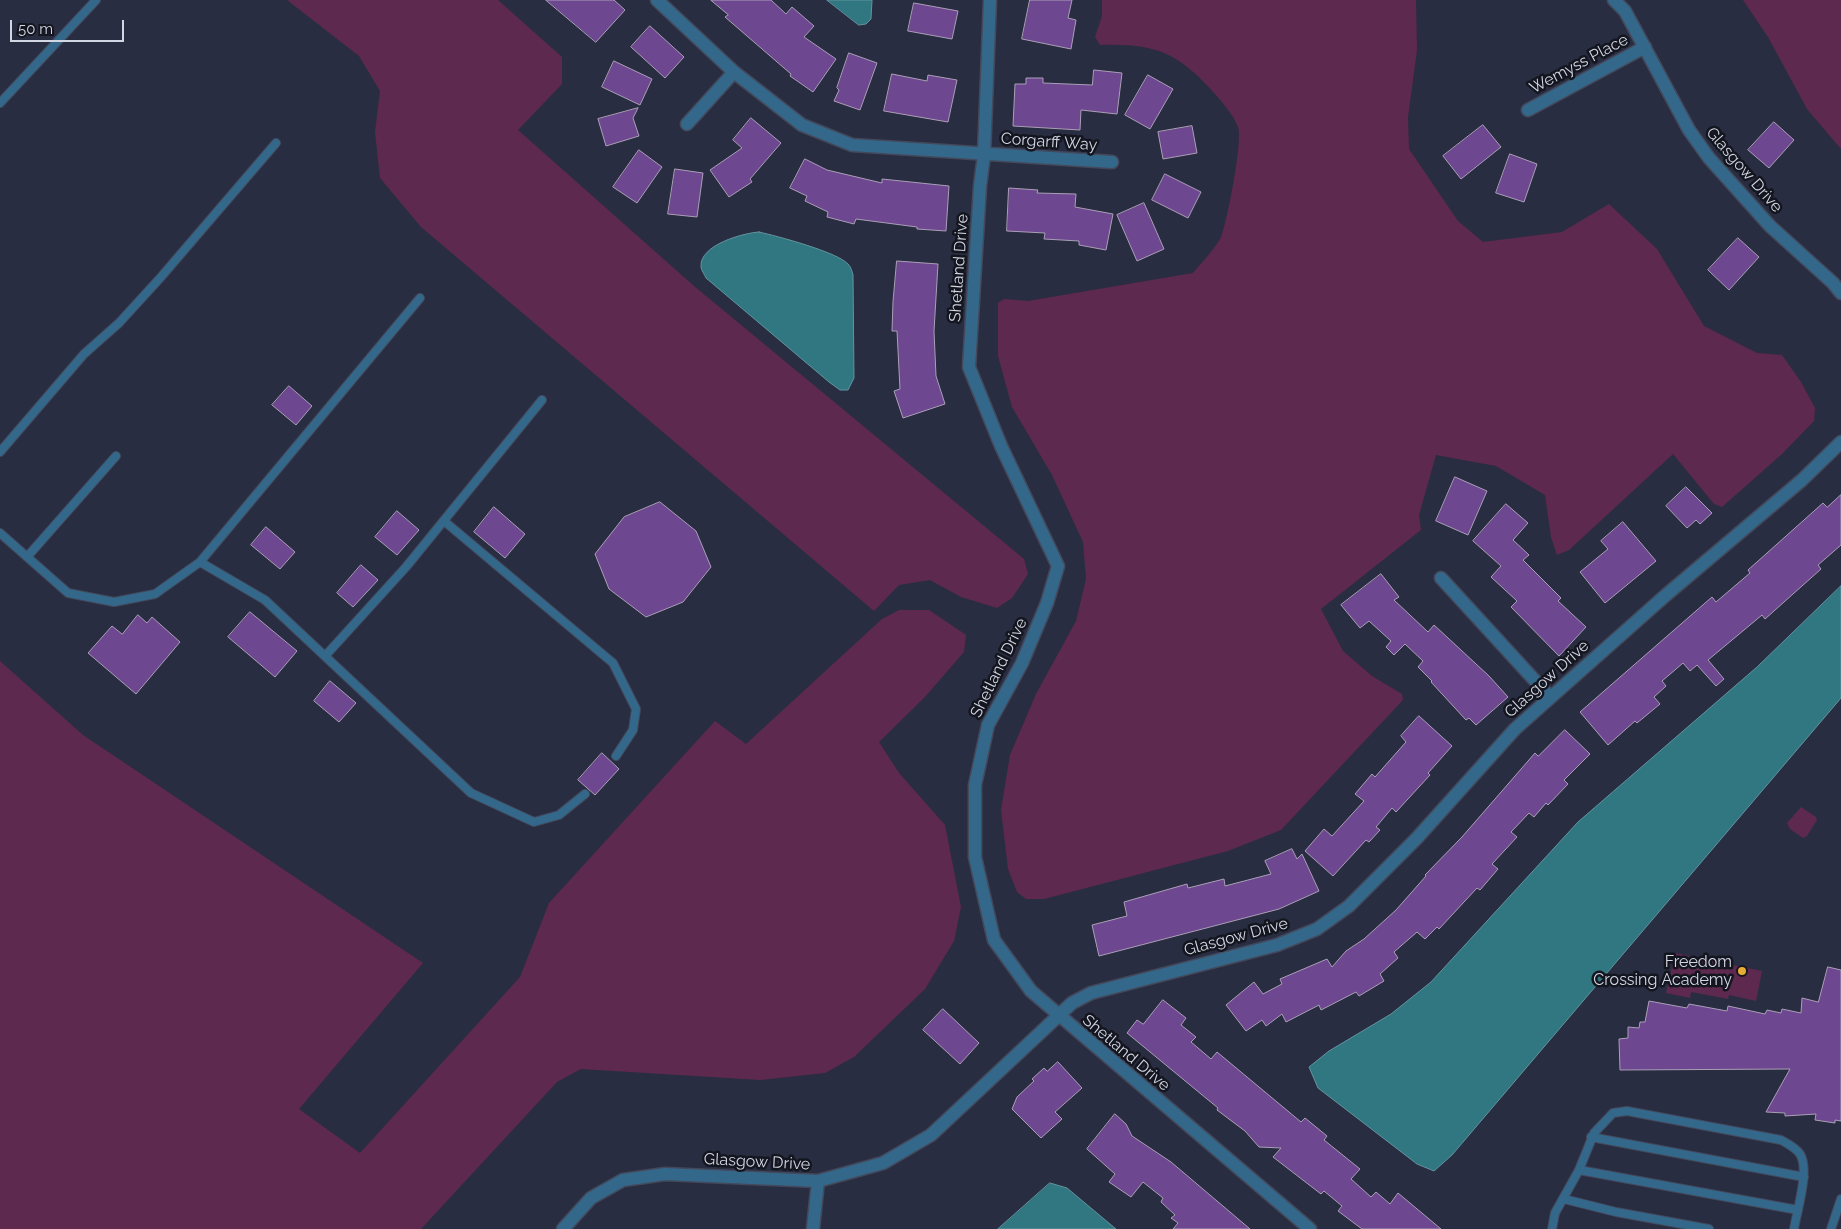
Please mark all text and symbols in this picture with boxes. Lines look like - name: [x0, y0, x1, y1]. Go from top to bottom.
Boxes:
- scale bar: [12, 10, 126, 42]
- text: 50 m: [18, 20, 53, 38]
- street label: Wemyss Place: [1527, 30, 1631, 98]
- street label: Glasgow Drive: [1702, 123, 1786, 217]
- street label: Corgarff Way: [1000, 129, 1098, 155]
- street label: Shetland Drive: [946, 213, 972, 323]
- street label: Shetland Drive: [967, 615, 1031, 721]
- street label: Glasgow Drive: [1501, 636, 1593, 722]
- street label: Glasgow Drive: [1182, 914, 1290, 960]
- place label: Freedom Crossing Academy: [1593, 952, 1732, 990]
- marker: Freedom Crossing Academy: [1736, 965, 1748, 977]
- street label: Shetland Drive: [1078, 1011, 1174, 1095]
- street label: Glasgow Drive: [703, 1150, 811, 1174]

